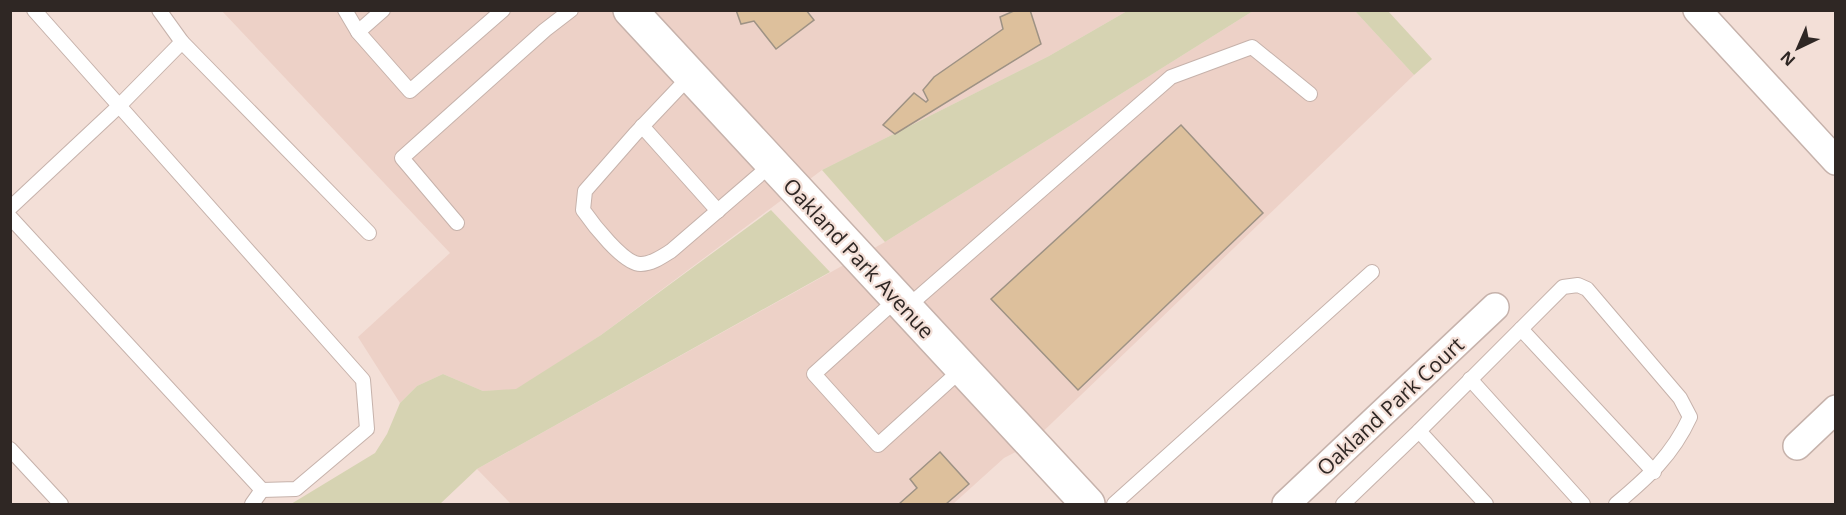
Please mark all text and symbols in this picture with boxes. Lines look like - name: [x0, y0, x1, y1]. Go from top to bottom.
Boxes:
- north arrow: [1768, 18, 1828, 78]
- text: N: [1775, 46, 1800, 71]
- street label: Oakland Park Avenue: [777, 172, 941, 344]
- street label: Oakland Park Court: [1310, 331, 1470, 481]

